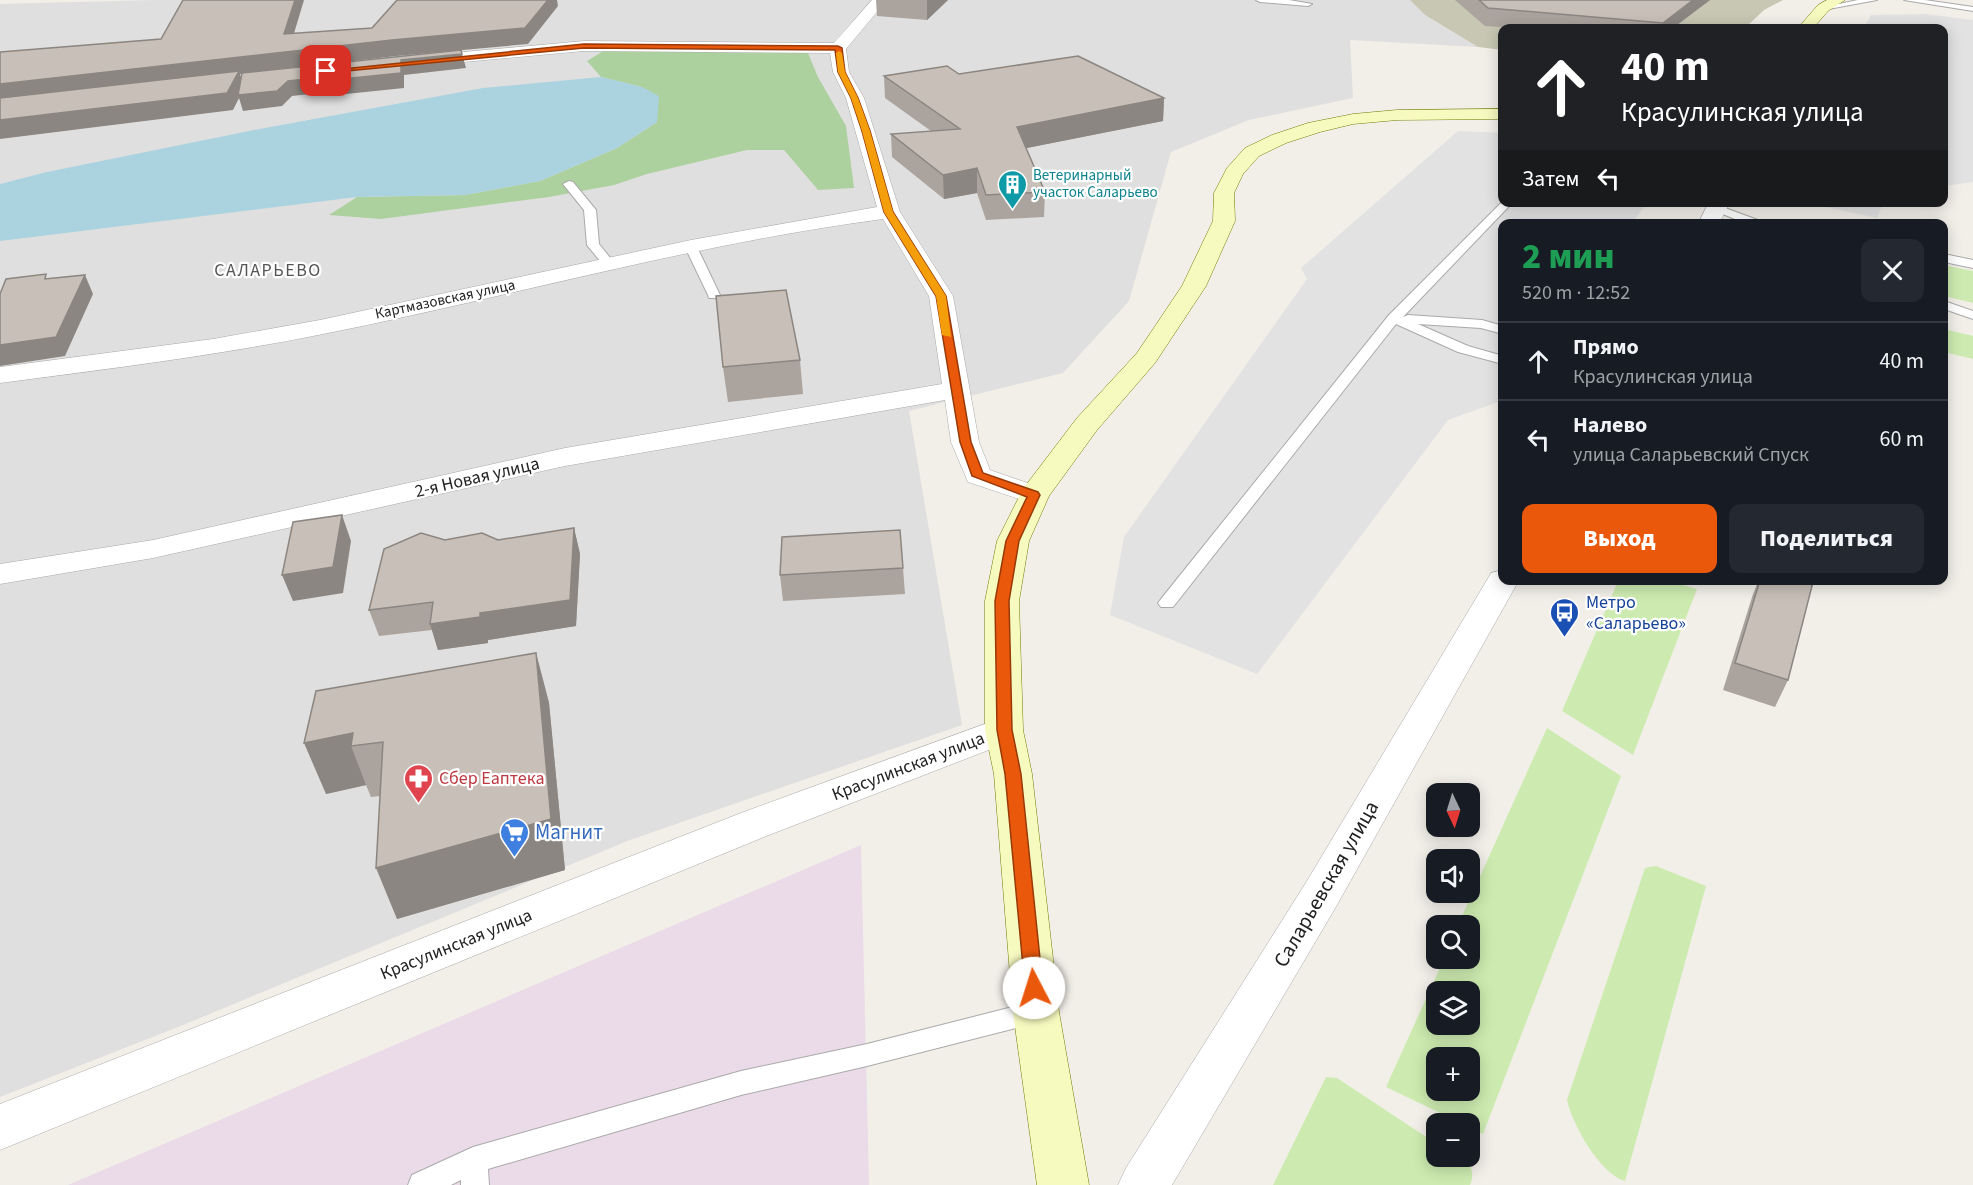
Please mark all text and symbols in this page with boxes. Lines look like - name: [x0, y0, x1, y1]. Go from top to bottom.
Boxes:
- text: 40 m: [1621, 37, 1710, 97]
- pin: [300, 45, 351, 96]
- icon: ahead: [1522, 48, 1600, 126]
- icon: arrive: [309, 54, 342, 87]
- text: Красулинская улица: [1621, 93, 1864, 132]
- icon: left: [1592, 162, 1625, 195]
- text: Затем: [1522, 163, 1580, 195]
- place label: Ветеринарный участок Саларьево: [1033, 165, 1158, 203]
- building icon: Ветеринарный участок Саларьево: [996, 168, 1028, 210]
- text: 2 мин: [1522, 231, 1615, 282]
- button: close: [1861, 239, 1924, 302]
- district label: САЛАРЬЕВО: [214, 258, 322, 283]
- street label: Картмазовская улица: [373, 274, 517, 325]
- text: 520 m · 12:52: [1522, 279, 1630, 307]
- text: Прямо: [1573, 331, 1639, 363]
- icon: ahead: [1522, 345, 1555, 378]
- text: 40 m: [1879, 345, 1924, 377]
- text: Красулинская улица: [1573, 363, 1753, 391]
- text: Налево: [1573, 409, 1647, 441]
- icon: left: [1522, 423, 1555, 456]
- text: 60 m: [1879, 423, 1924, 455]
- text: улица Саларьевский Спуск: [1573, 441, 1809, 469]
- street label: 2-я Новая улица: [412, 451, 542, 504]
- button: Выход: [1522, 504, 1717, 573]
- button: Поделиться: [1729, 504, 1924, 573]
- place label: Метро «Саларьево»: [1586, 590, 1686, 636]
- bus stop icon: Метро «Саларьево»: [1549, 596, 1581, 638]
- street label: Красулинская улица: [828, 726, 988, 807]
- pharmacy icon: Сбер Еаптека: [402, 762, 434, 804]
- place label: Сбер Еаптека: [439, 766, 545, 791]
- north arrow: [1426, 783, 1480, 837]
- map controls: [1426, 783, 1480, 1167]
- street label: Саларьевская улица: [1266, 795, 1386, 973]
- supermarket icon: Магнит: [498, 816, 530, 858]
- place label: Магнит: [535, 817, 603, 847]
- button: sound: [1426, 849, 1480, 903]
- street label: Красулинская улица: [377, 903, 536, 986]
- button: search: [1426, 915, 1480, 969]
- position arrow: [1002, 956, 1066, 1020]
- button: layers: [1426, 981, 1480, 1035]
- button: +: [1426, 1047, 1480, 1101]
- button: −: [1426, 1113, 1480, 1167]

